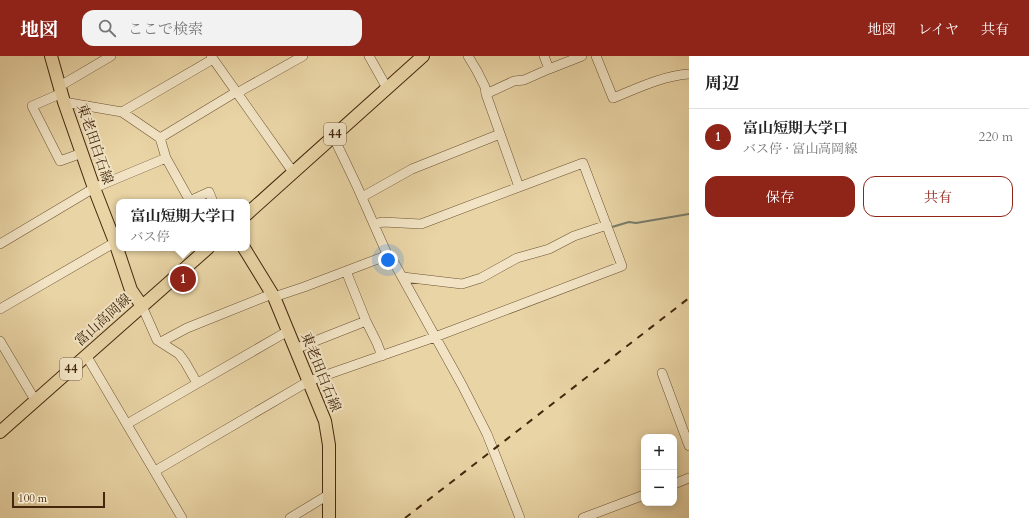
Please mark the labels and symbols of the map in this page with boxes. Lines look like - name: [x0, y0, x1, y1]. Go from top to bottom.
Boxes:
- street label: 東老田白石線: [72, 101, 118, 187]
- road number: 44: [324, 123, 346, 145]
- your location: [378, 250, 398, 270]
- pin: 1: [170, 264, 196, 294]
- street label: 富山高岡線: [71, 290, 135, 350]
- street label: 東老田白石線: [296, 329, 346, 415]
- road number: 44: [60, 358, 82, 380]
- scale bar: [12, 490, 105, 509]

